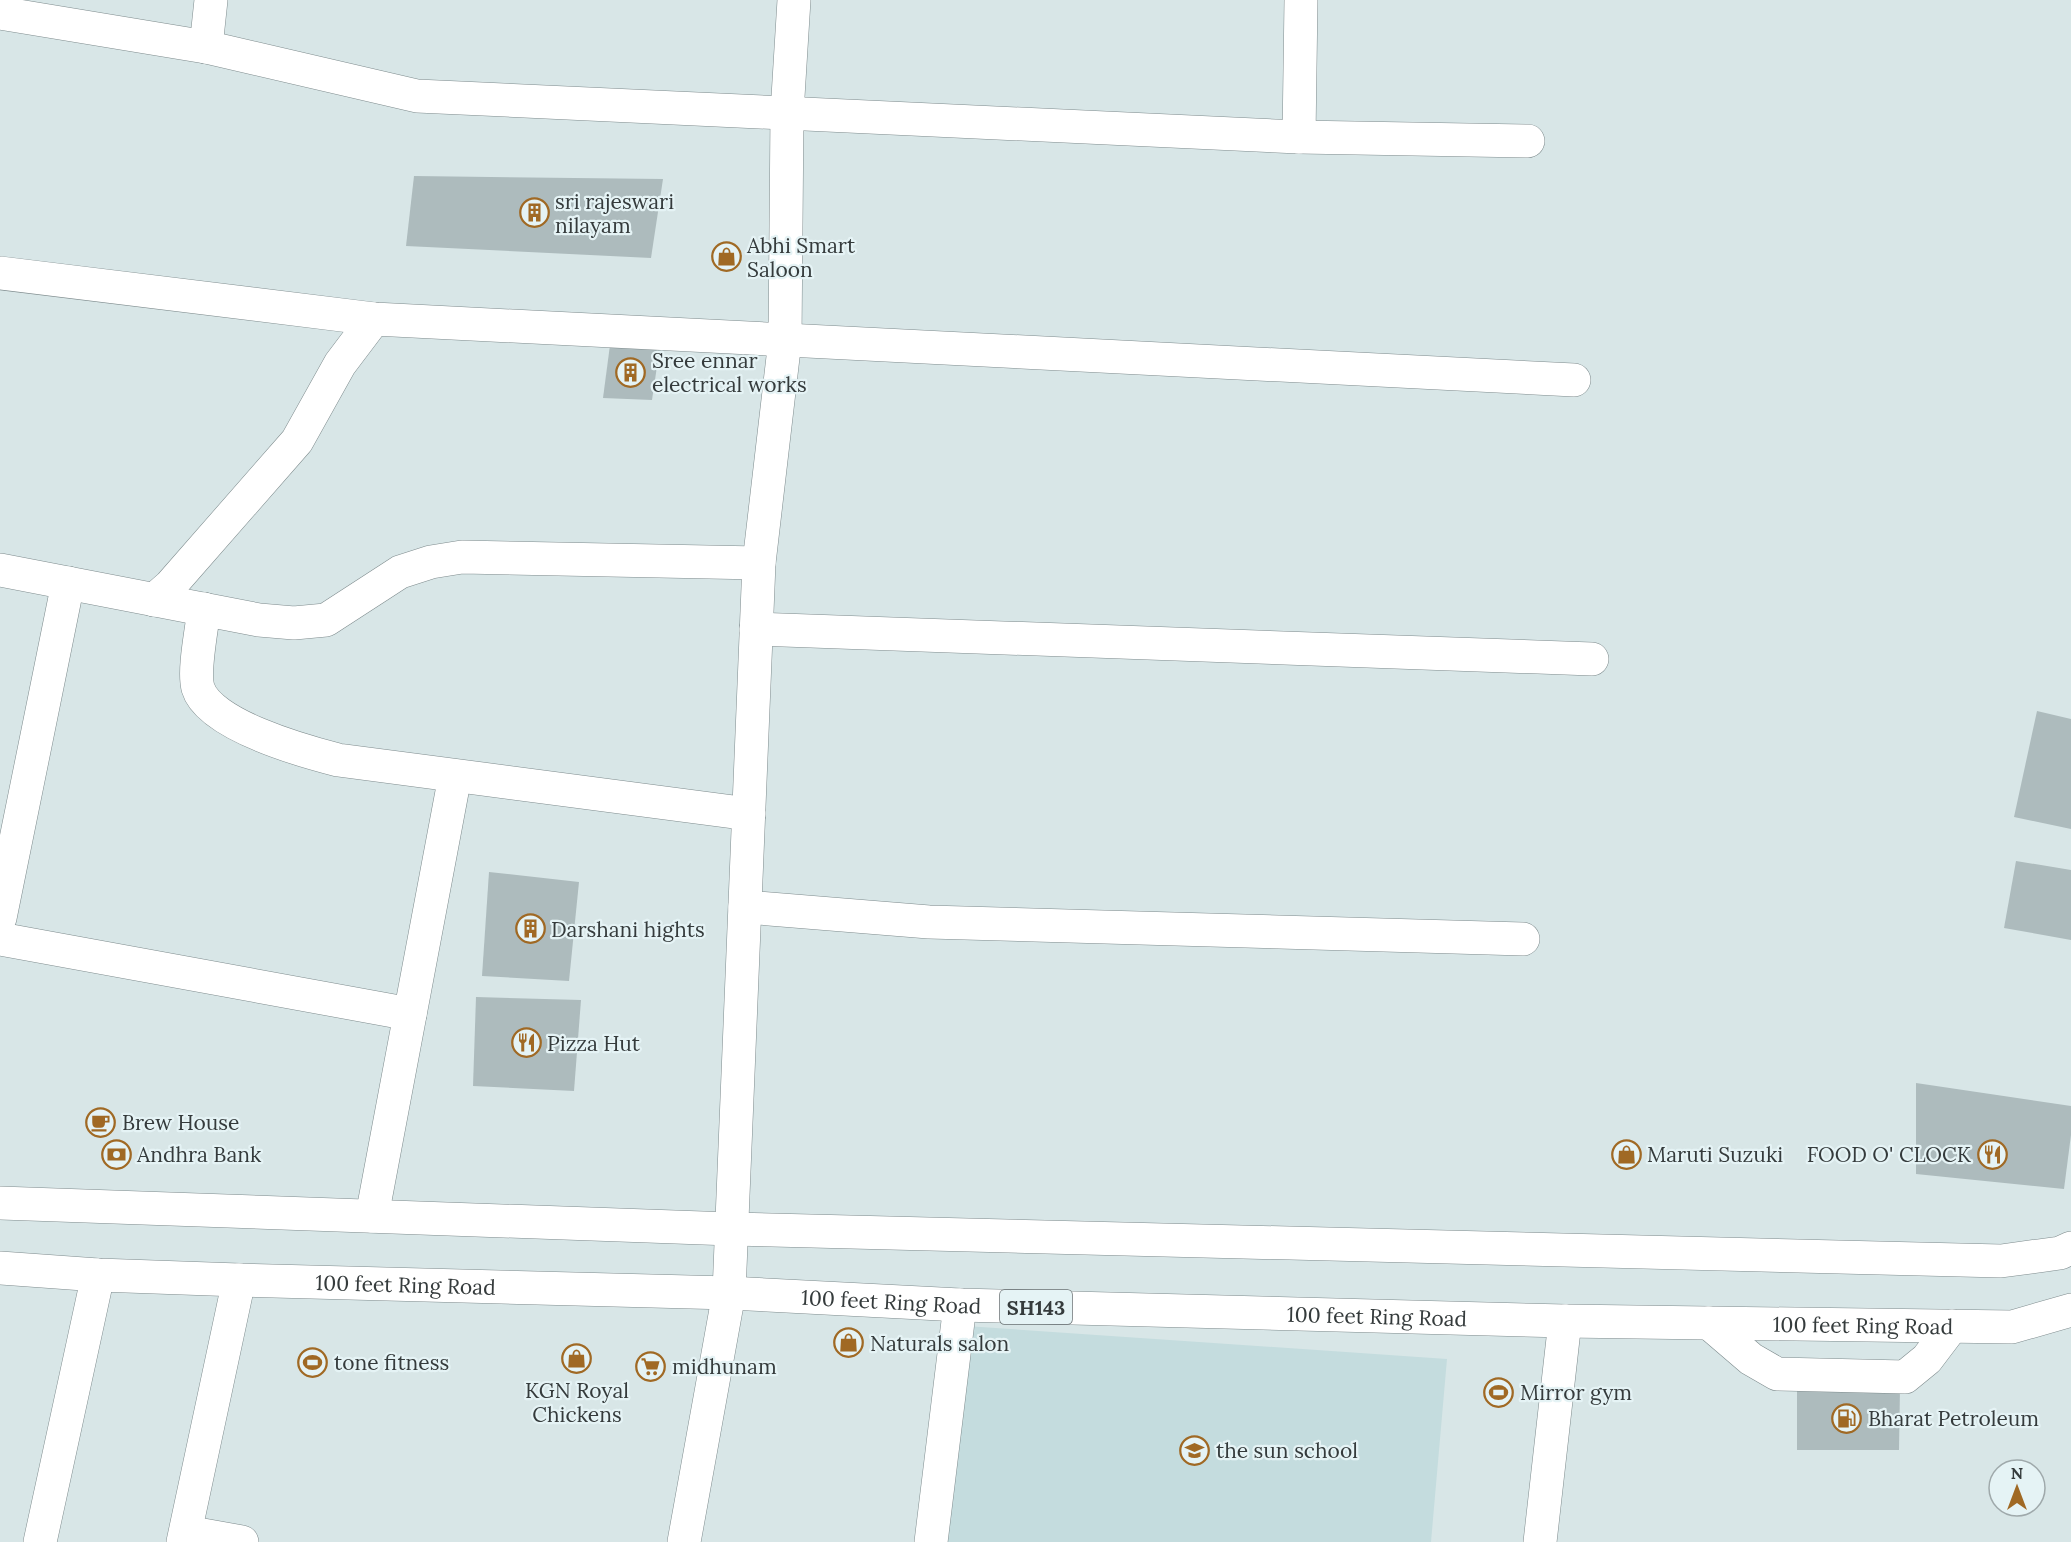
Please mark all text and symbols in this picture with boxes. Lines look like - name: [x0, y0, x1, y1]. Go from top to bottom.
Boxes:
- place label: sri rajeswari nilayam: [555, 188, 674, 239]
- building icon: sri rajeswari nilayam: [518, 197, 550, 229]
- place label: Abhi Smart Saloon: [746, 232, 856, 283]
- shop icon: Abhi Smart Saloon: [710, 241, 742, 273]
- place label: Sree ennar electrical works: [652, 347, 807, 398]
- building icon: Sree ennar electrical works: [615, 356, 647, 388]
- building icon: Darshani hights: [514, 913, 546, 945]
- place label: Darshani hights: [551, 916, 705, 943]
- restaurant icon: Pizza Hut: [510, 1027, 542, 1059]
- place label: Pizza Hut: [547, 1030, 641, 1057]
- cafe icon: Brew House: [85, 1106, 117, 1138]
- place label: Brew House: [122, 1109, 239, 1136]
- bank icon: Andhra Bank: [100, 1138, 132, 1170]
- shop icon: Maruti Suzuki: [1610, 1138, 1642, 1170]
- restaurant icon: FOOD O' CLOCK: [1976, 1138, 2008, 1170]
- place label: Andhra Bank: [136, 1141, 262, 1168]
- place label: Maruti Suzuki: [1647, 1141, 1783, 1168]
- place label: FOOD O' CLOCK: [1807, 1141, 1972, 1168]
- street label: 100 feet Ring Road: [315, 1269, 496, 1300]
- street label: 100 feet Ring Road: [801, 1283, 982, 1319]
- road number: SH143: [1000, 1290, 1072, 1324]
- street label: 100 feet Ring Road: [1287, 1300, 1467, 1332]
- street label: 100 feet Ring Road: [1773, 1310, 1953, 1340]
- shop icon: Naturals salon: [833, 1327, 865, 1359]
- place label: Naturals salon: [870, 1330, 1010, 1357]
- shop icon: KGN Royal Chickens: [561, 1343, 593, 1375]
- sports icon: tone fitness: [297, 1346, 329, 1378]
- place label: tone fitness: [334, 1349, 449, 1376]
- supermarket icon: midhunam: [635, 1350, 667, 1382]
- place label: midhunam: [672, 1353, 777, 1380]
- sports icon: Mirror gym: [1483, 1376, 1515, 1408]
- place label: KGN Royal Chickens: [525, 1377, 629, 1428]
- place label: Mirror gym: [1520, 1379, 1632, 1406]
- fuel station icon: Bharat Petroleum: [1831, 1402, 1863, 1434]
- place label: Bharat Petroleum: [1868, 1405, 2039, 1432]
- school or university icon: the sun school: [1179, 1434, 1211, 1466]
- place label: the sun school: [1216, 1437, 1358, 1464]
- north arrow: [1987, 1458, 2047, 1518]
- text: N: [2011, 1463, 2023, 1483]

